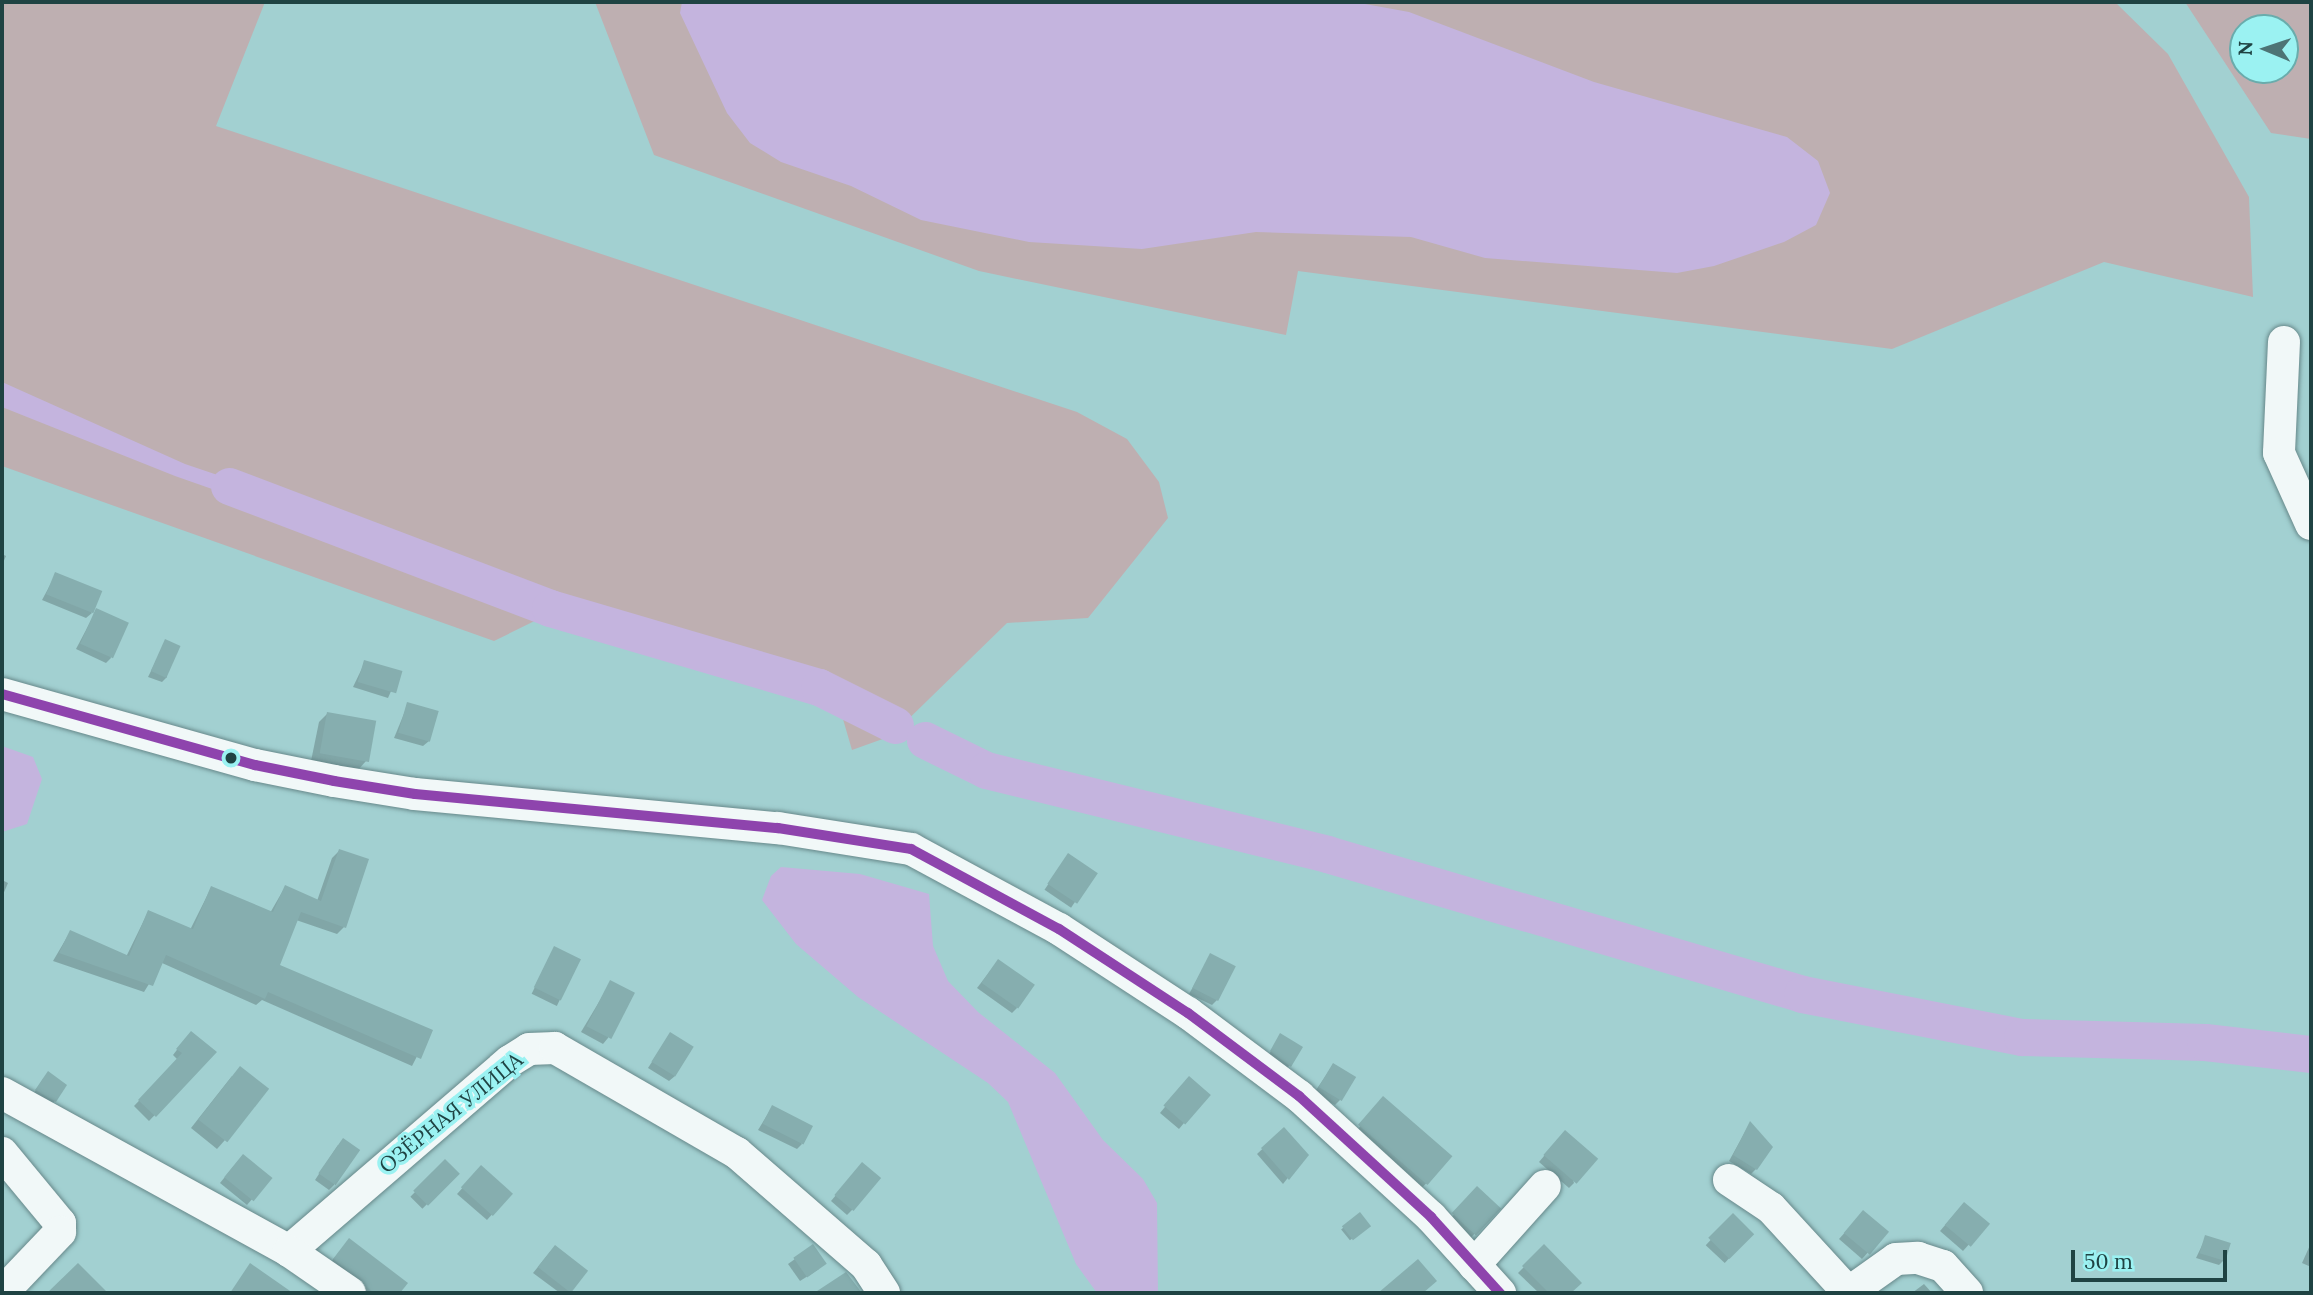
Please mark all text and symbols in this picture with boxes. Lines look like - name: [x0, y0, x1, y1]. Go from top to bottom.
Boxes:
- north arrow: [2229, 14, 2299, 84]
- text: N: [2233, 41, 2257, 56]
- unlabelled marker: [224, 751, 238, 765]
- street label: ОЗЁРНАЯ УЛИЦА: [374, 1047, 528, 1179]
- scale bar: [2075, 1236, 2231, 1280]
- text: 50 m: [2084, 1248, 2133, 1275]

